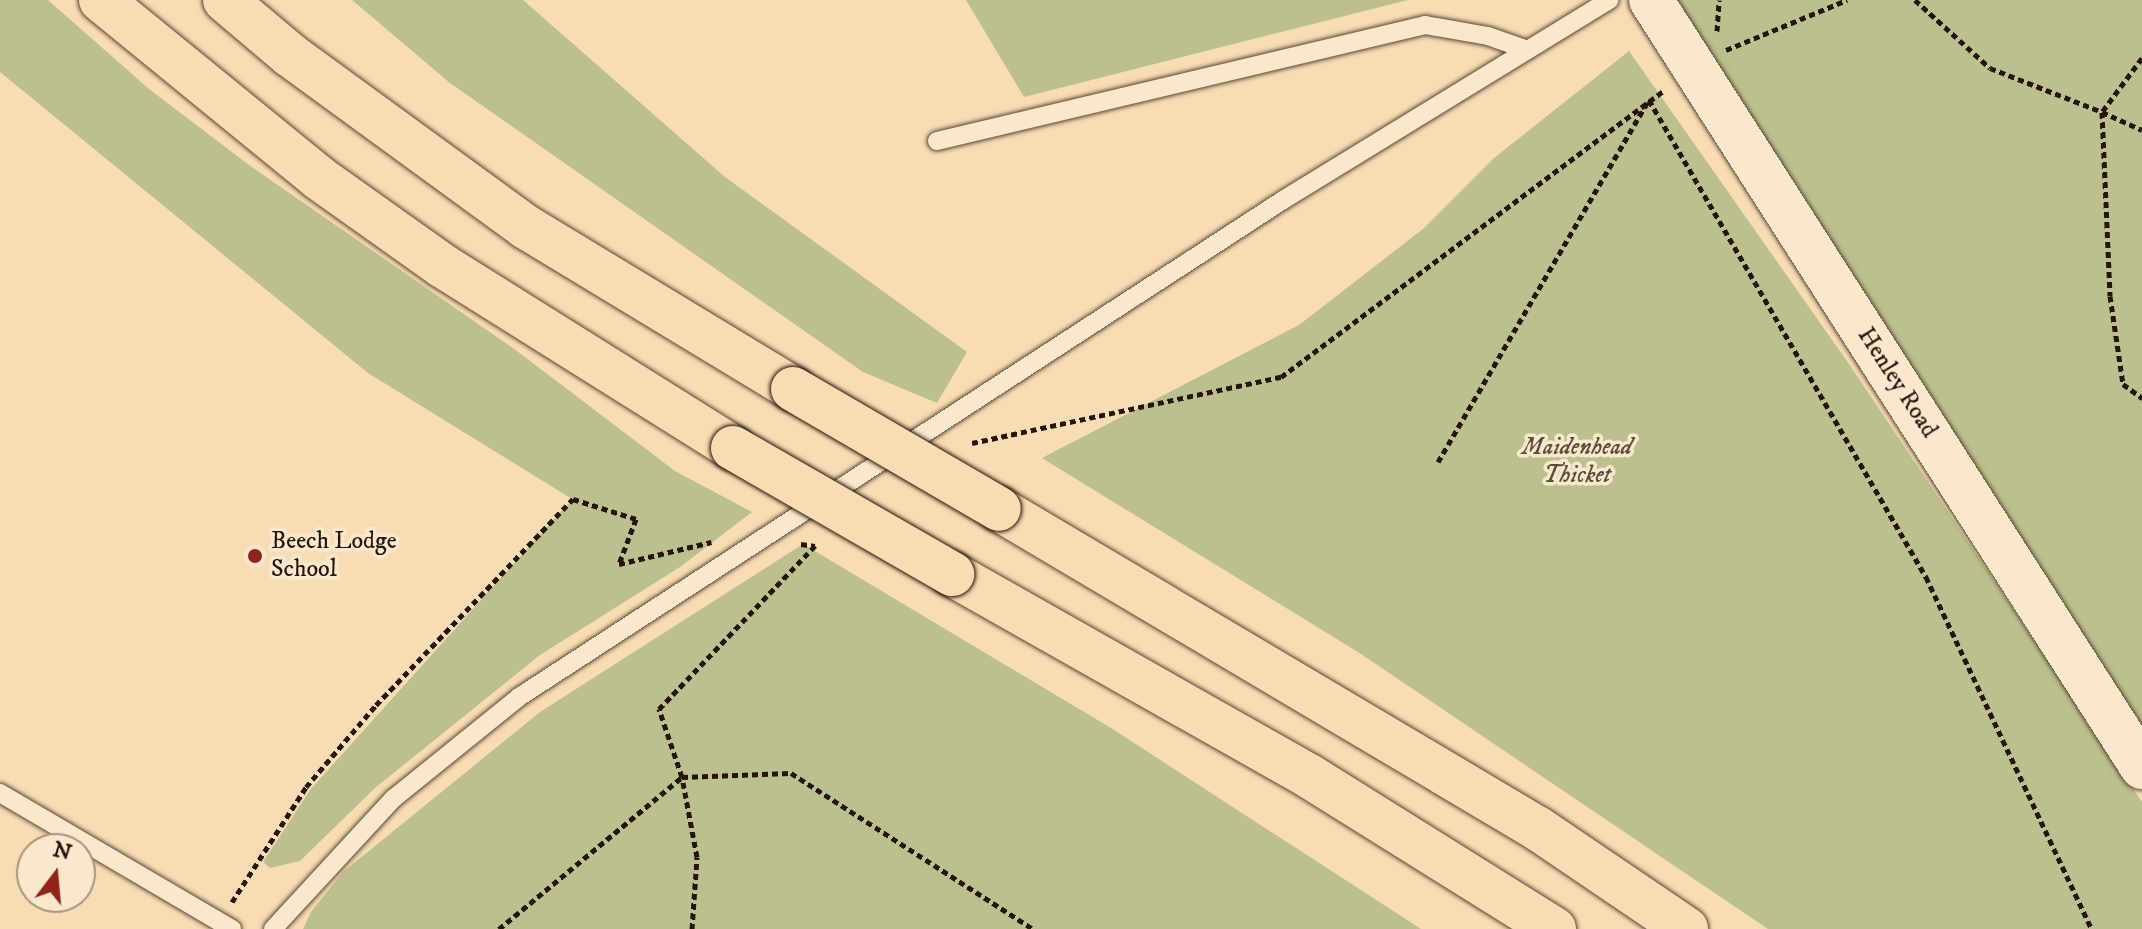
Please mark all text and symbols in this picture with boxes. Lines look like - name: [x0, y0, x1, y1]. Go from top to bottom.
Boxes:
- street label: Henley Road: [1851, 323, 1943, 443]
- park label: Maidenhead Thicket: [1522, 434, 1632, 490]
- place label: Beech Lodge School: [271, 528, 397, 584]
- marker: Beech Lodge School: [246, 547, 264, 565]
- north arrow: [16, 833, 96, 913]
- text: N: [50, 836, 75, 867]

